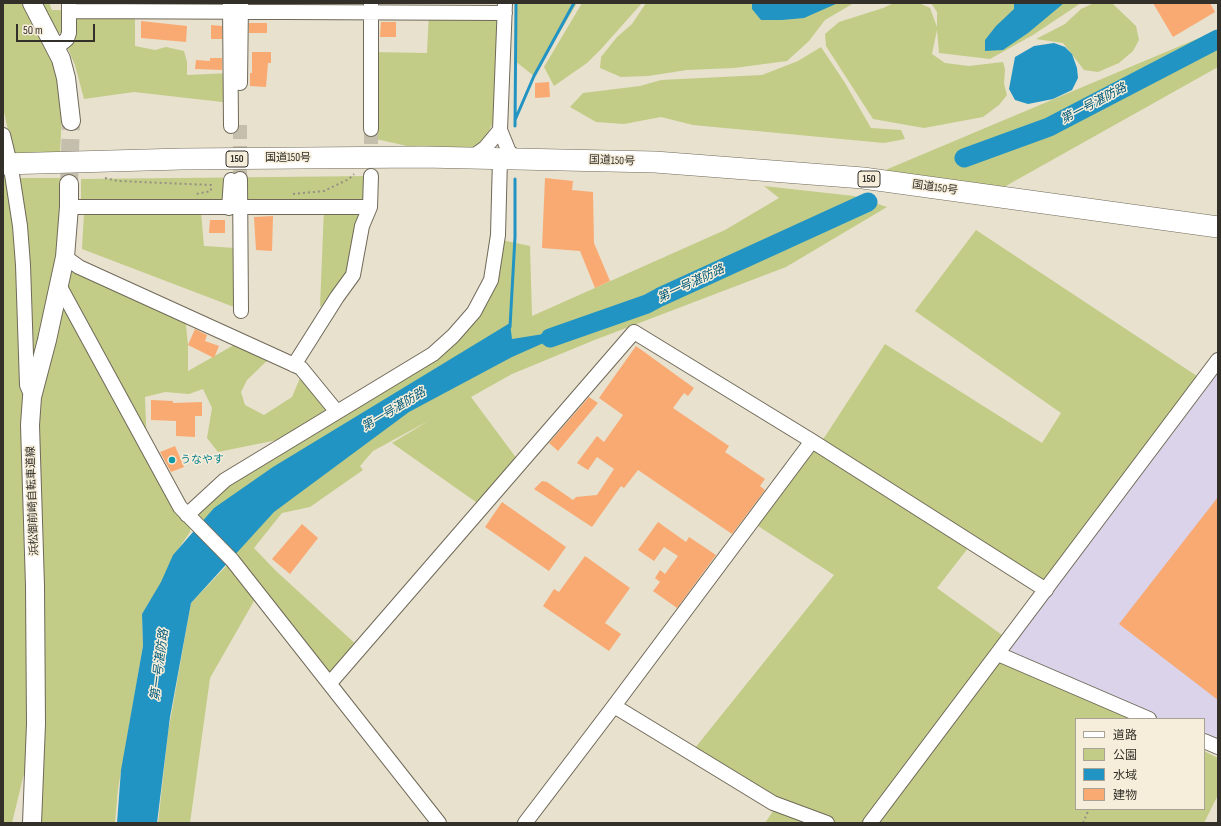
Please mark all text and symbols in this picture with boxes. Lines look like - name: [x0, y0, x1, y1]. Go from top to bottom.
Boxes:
- scale bar: [18, 16, 97, 42]
- text: 50 m: [23, 23, 43, 38]
- water label: 第一号湛防路: [1059, 81, 1129, 127]
- road number: 150: [226, 151, 248, 167]
- street label: 国道150号: [265, 151, 311, 165]
- street label: 国道150号: [589, 154, 635, 168]
- road number: 150: [858, 171, 880, 187]
- street label: 国道150号: [911, 178, 959, 198]
- water label: 第一号湛防路: [655, 262, 727, 306]
- water label: 第一号湛防路: [359, 385, 429, 435]
- street label: 浜松御前崎自転車道線: [24, 446, 42, 556]
- place label: うなやす: [180, 453, 224, 467]
- marker: うなやす: [167, 455, 177, 465]
- water label: 第一号湛防路: [148, 628, 172, 702]
- legend: [1075, 718, 1205, 810]
- text: 道路: [1113, 728, 1137, 743]
- text: 公園: [1113, 748, 1137, 763]
- text: 水域: [1113, 768, 1137, 783]
- text: 建物: [1113, 788, 1137, 803]

